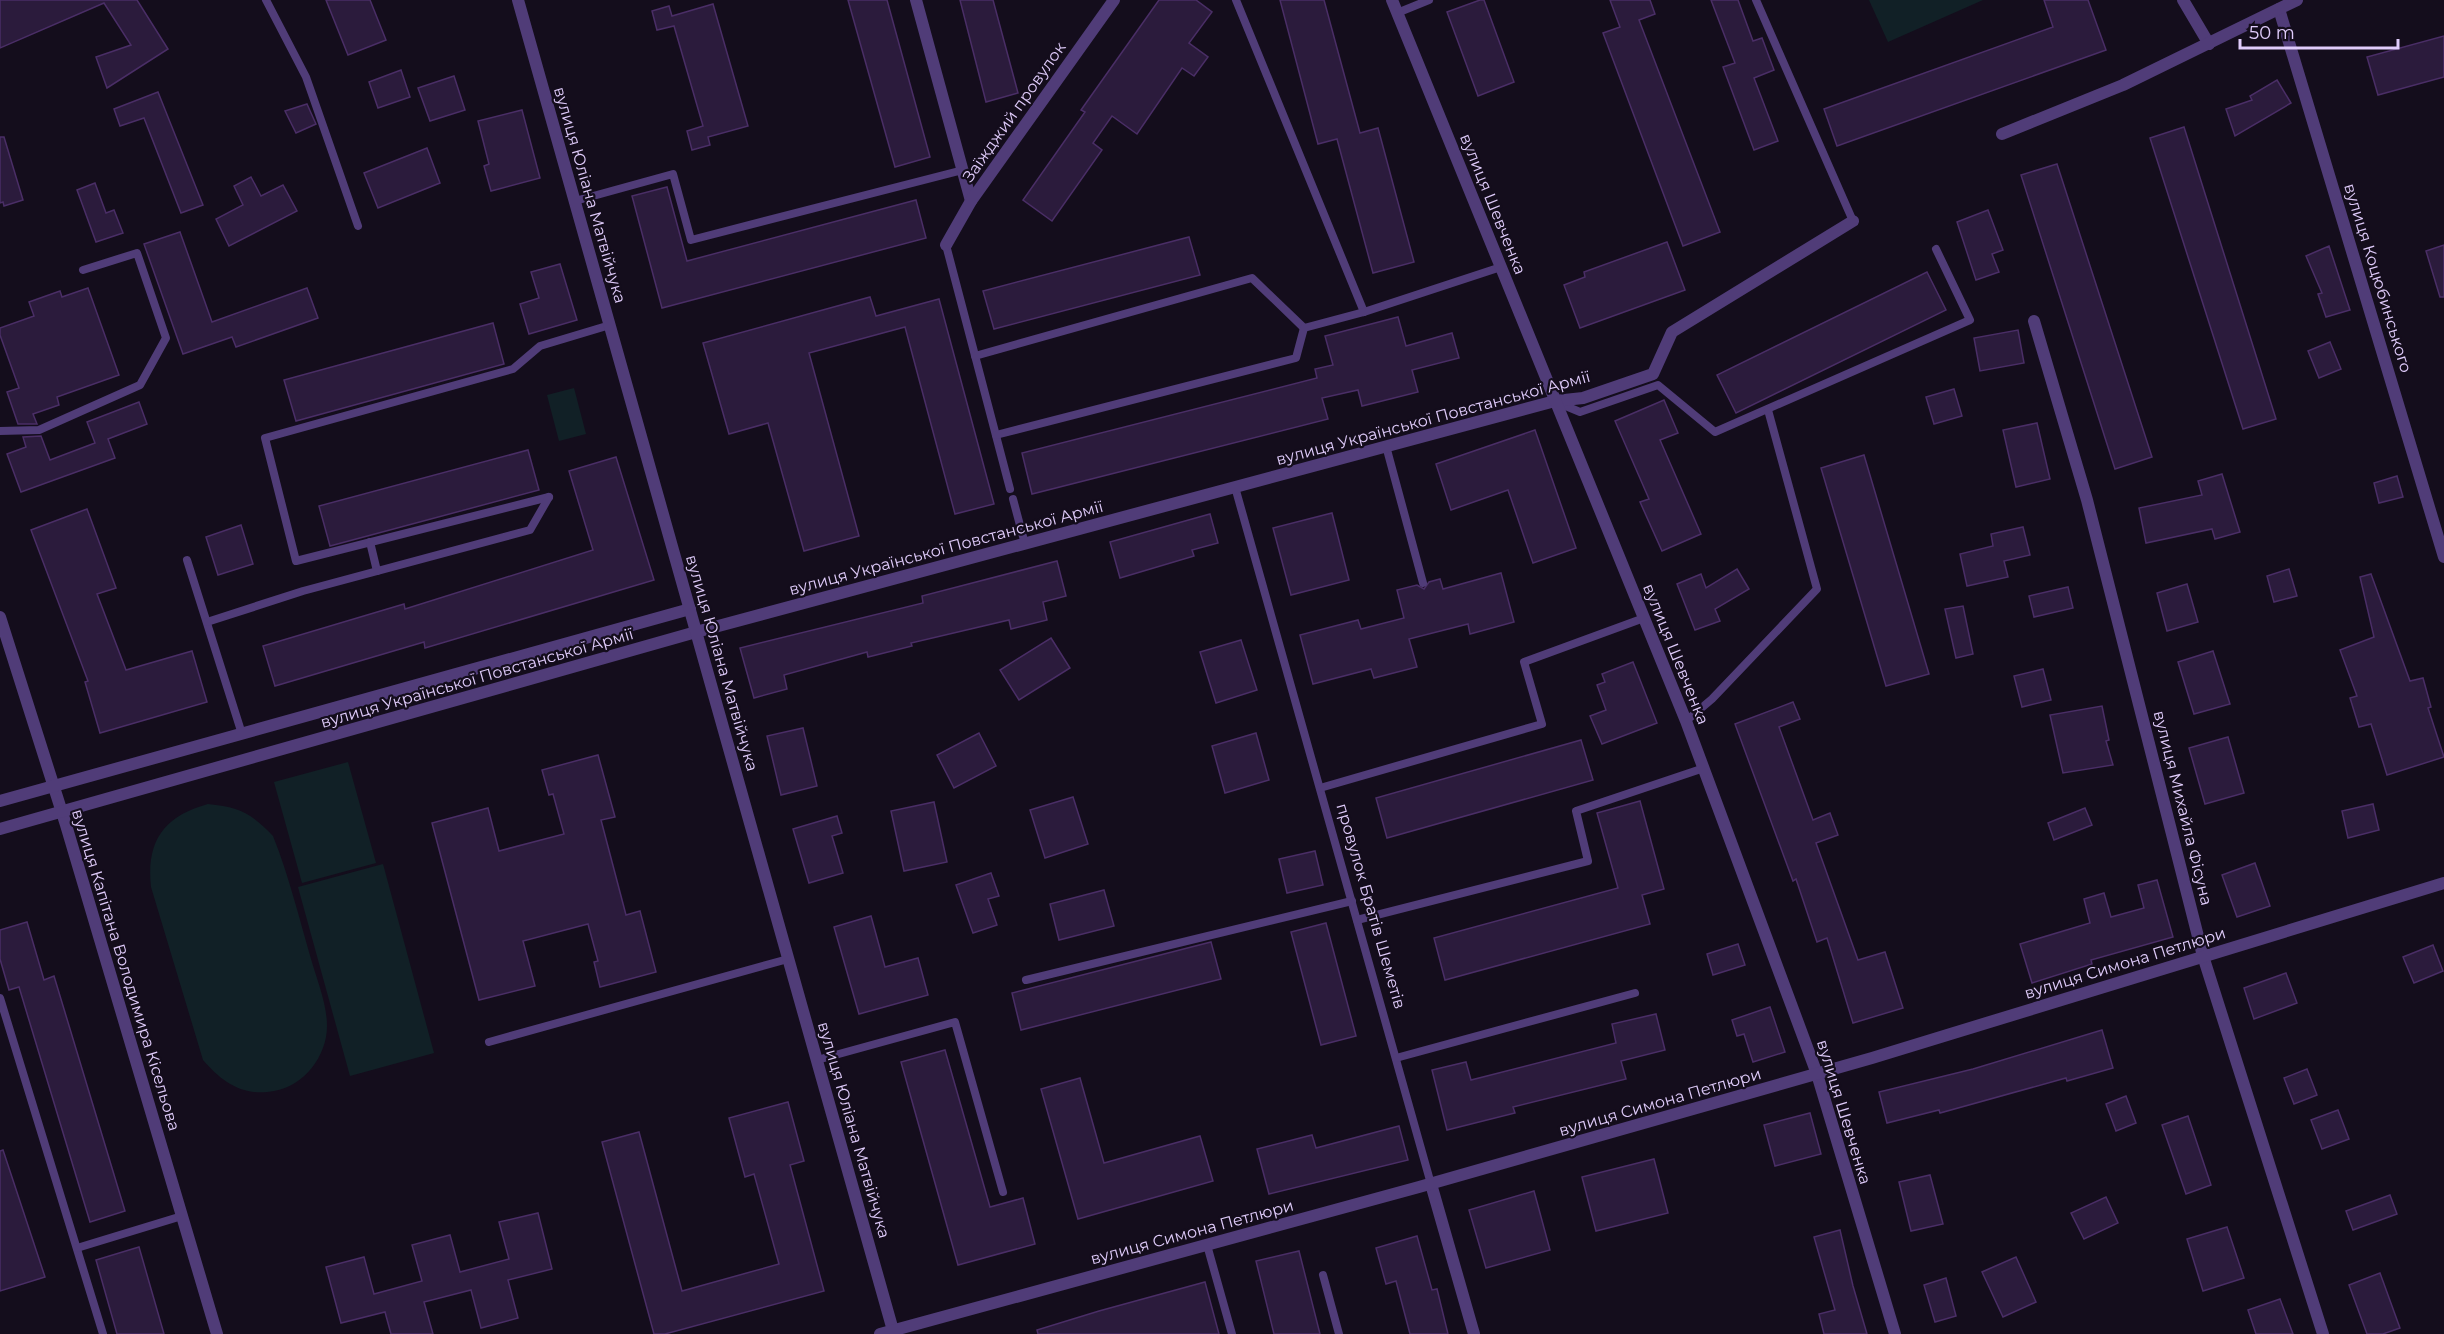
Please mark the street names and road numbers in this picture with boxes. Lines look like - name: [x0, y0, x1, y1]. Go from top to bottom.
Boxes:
- street label: Заїжджий провулок: [958, 38, 1070, 186]
- street label: вулиця Юліана Матвійчука: [550, 85, 630, 305]
- street label: вулиця Шевченка: [1456, 131, 1530, 277]
- street label: вулиця Коцюбинського: [2340, 181, 2416, 375]
- street label: вулиця Української Повстанської Армії: [1274, 367, 1592, 469]
- street label: вулиця Української Повстанської Армії: [787, 497, 1105, 599]
- street label: вулиця Юліана Матвійчука: [682, 553, 762, 773]
- street label: вулиця Шевченка: [1639, 581, 1713, 727]
- street label: вулиця Української Повстанської Армії: [318, 624, 636, 732]
- street label: вулиця Михайла Фісуна: [2150, 709, 2216, 907]
- street label: провулок Братів Шеметів: [1333, 801, 1409, 1011]
- street label: вулиця Капітана Володимира Кісельова: [68, 807, 184, 1133]
- street label: вулиця Симона Петлюри: [2022, 923, 2228, 1003]
- street label: вулиця Юліана Матвійчука: [814, 1020, 894, 1240]
- street label: вулиця Шевченка: [1813, 1037, 1875, 1187]
- street label: вулиця Симона Петлюри: [1557, 1064, 1763, 1140]
- street label: вулиця Симона Петлюри: [1088, 1196, 1296, 1268]

